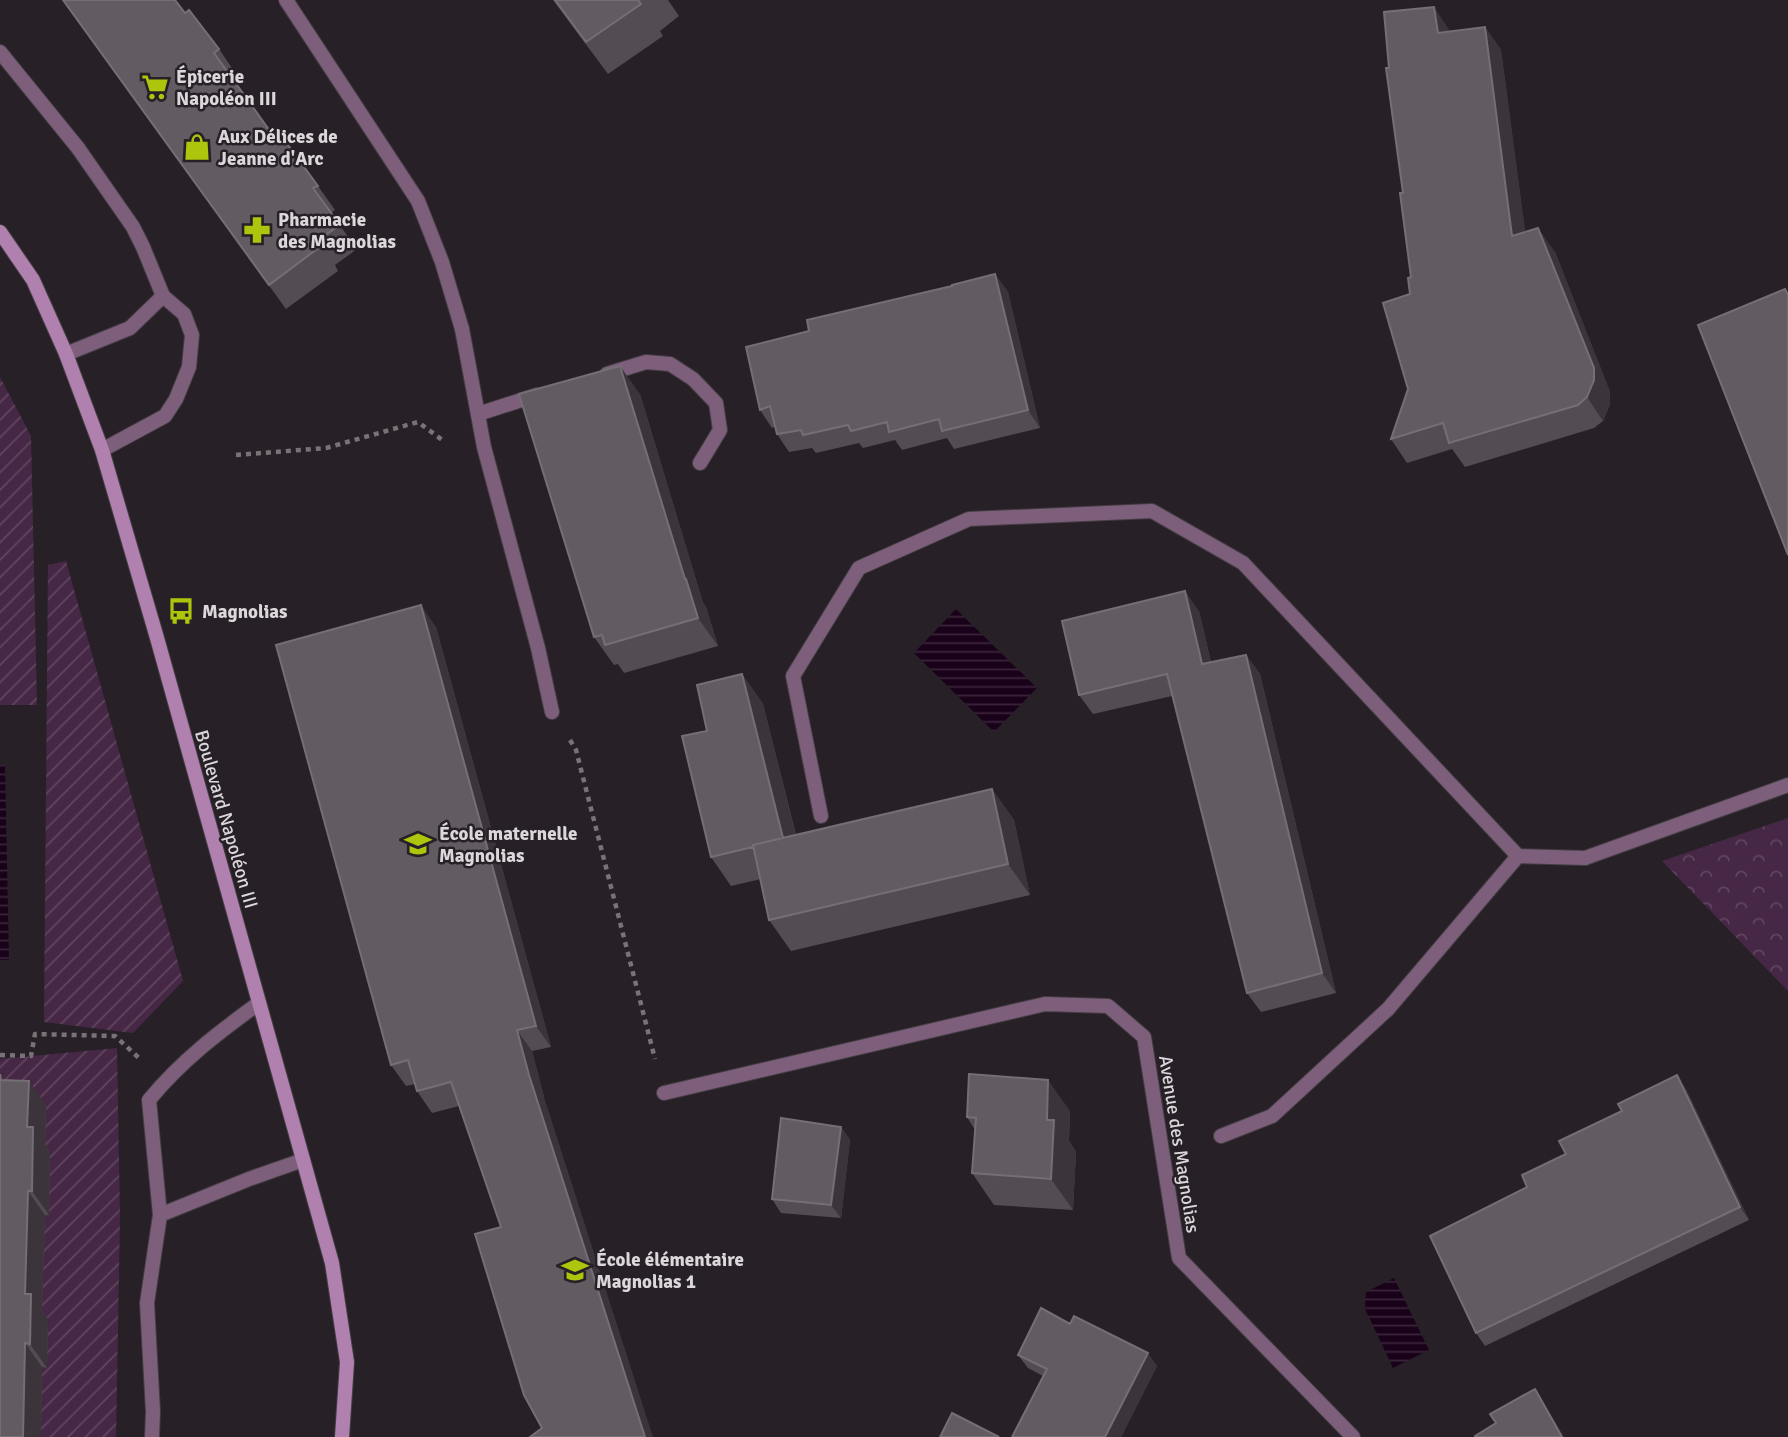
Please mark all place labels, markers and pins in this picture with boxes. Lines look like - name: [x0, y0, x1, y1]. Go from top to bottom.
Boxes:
- place label: Épicerie Napoléon III: [176, 65, 277, 111]
- supermarket icon: Épicerie Napoléon III: [140, 72, 170, 102]
- place label: Aux Délices de Jeanne d'Arc: [218, 125, 338, 171]
- shop icon: Aux Délices de Jeanne d'Arc: [182, 132, 212, 162]
- place label: Pharmacie des Magnolias: [278, 208, 396, 254]
- pharmacy icon: Pharmacie des Magnolias: [242, 215, 272, 245]
- bus stop icon: Magnolias: [166, 596, 196, 626]
- place label: Magnolias: [202, 600, 288, 624]
- place label: École maternelle Magnolias: [439, 822, 578, 868]
- school or university icon: École maternelle Magnolias: [403, 829, 433, 859]
- place label: École élémentaire Magnolias 1: [596, 1248, 744, 1294]
- school or university icon: École élémentaire Magnolias 1: [560, 1255, 590, 1285]

